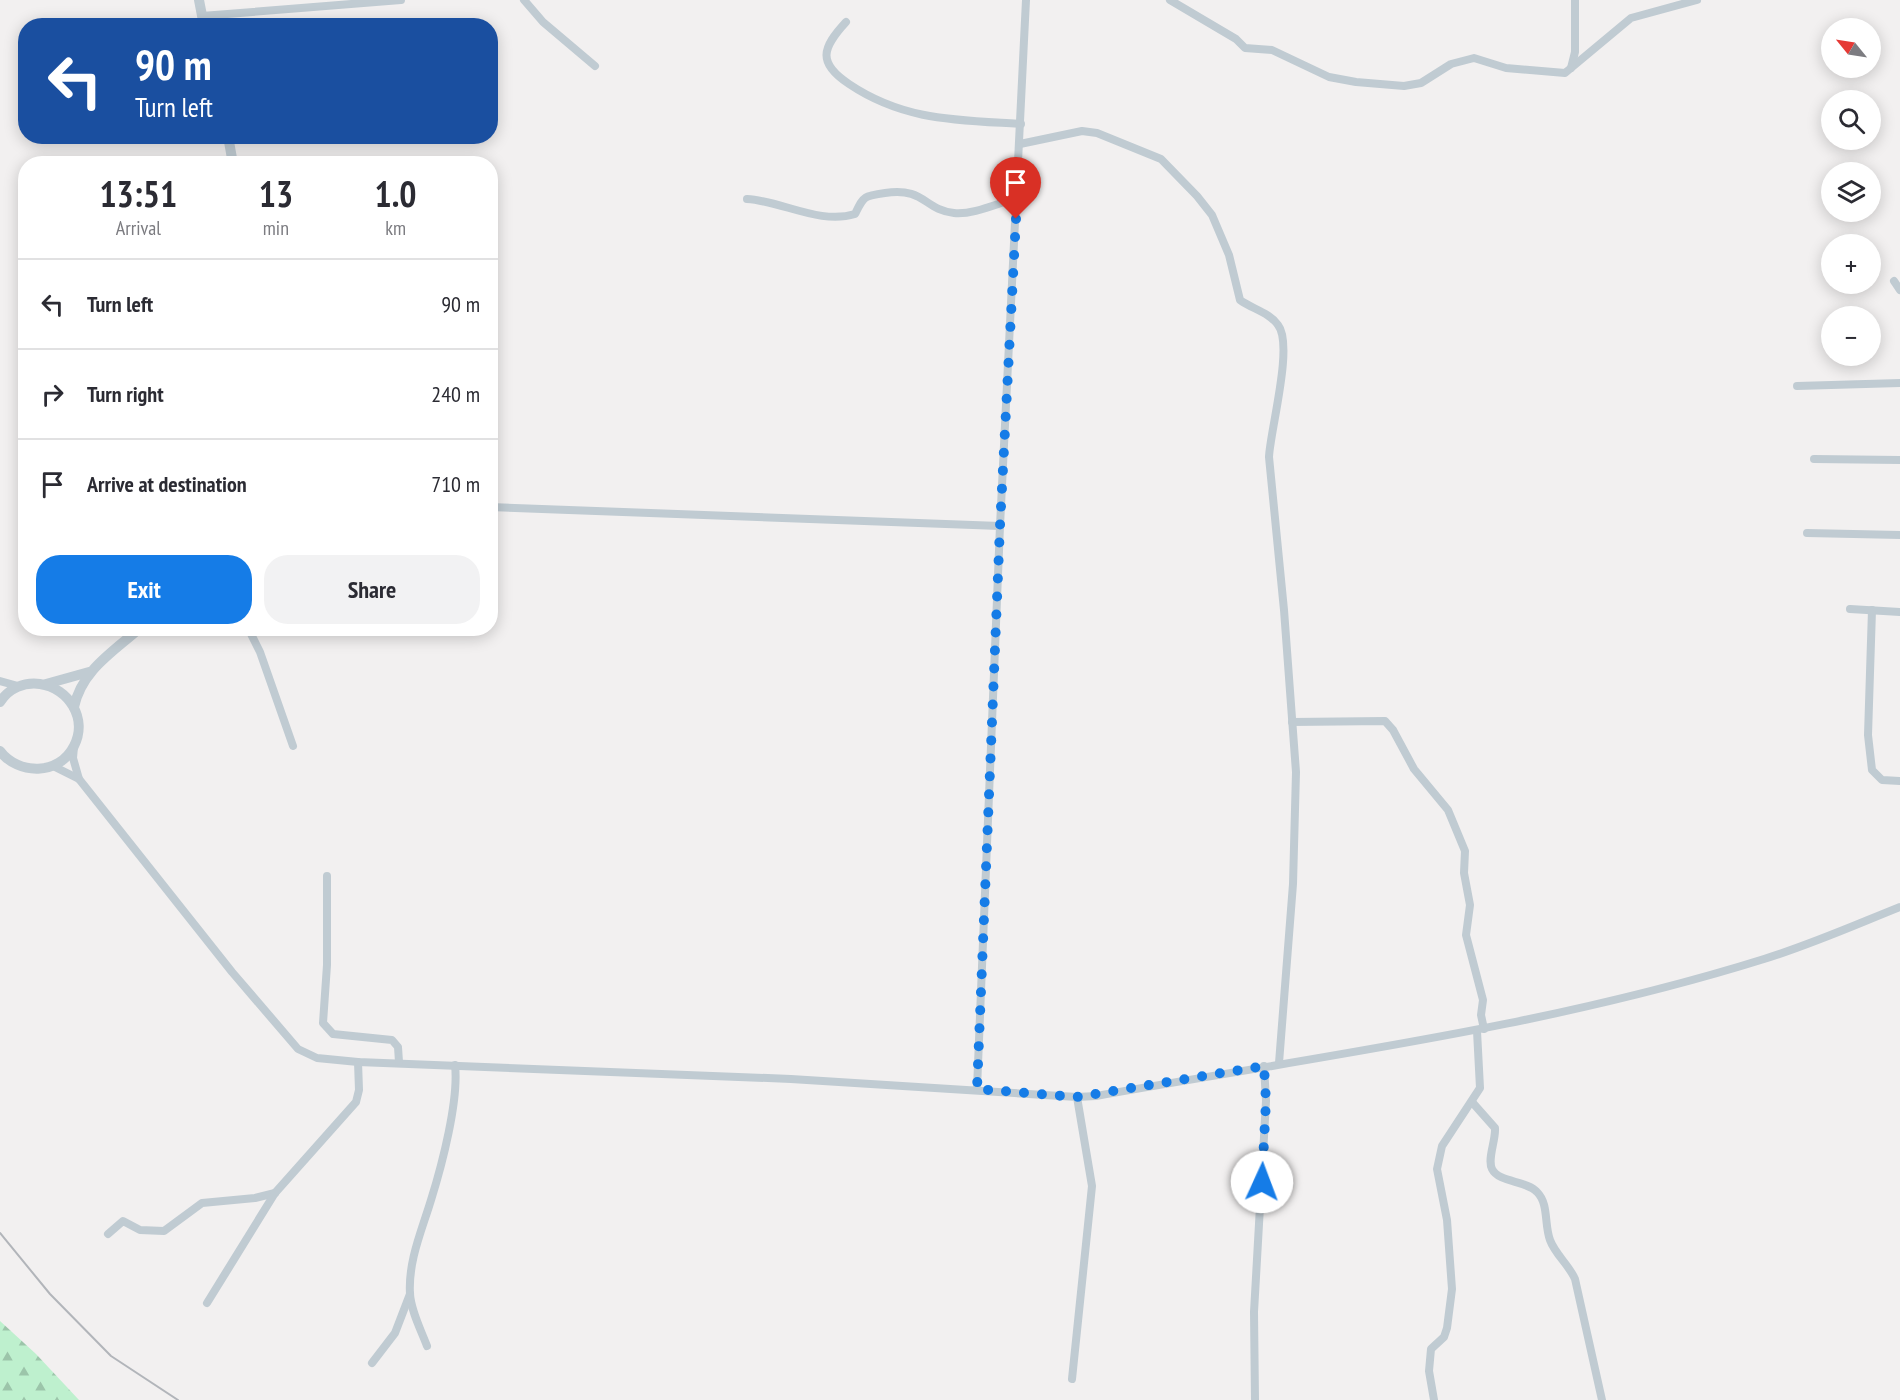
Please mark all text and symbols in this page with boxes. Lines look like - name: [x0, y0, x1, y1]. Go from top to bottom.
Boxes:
- north arrow: [1821, 18, 1881, 78]
- map controls: [1821, 18, 1881, 366]
- text: 90 m: [135, 37, 212, 92]
- icon: left: [36, 42, 114, 120]
- text: Turn left: [135, 90, 213, 124]
- button: search: [1821, 90, 1881, 150]
- pin: [990, 157, 1041, 219]
- button: layers: [1821, 162, 1881, 222]
- icon: arrive: [999, 166, 1032, 199]
- text: 13:51: [99, 170, 177, 217]
- text: 13: [259, 170, 293, 217]
- text: 1.0: [375, 170, 417, 217]
- text: Arrival: [116, 215, 161, 241]
- text: min: [263, 215, 289, 241]
- text: km: [385, 215, 406, 241]
- button: +: [1821, 234, 1881, 294]
- icon: left: [36, 288, 69, 321]
- text: Turn left: [87, 290, 153, 318]
- text: 90 m: [441, 290, 480, 318]
- button: −: [1821, 306, 1881, 366]
- icon: right: [36, 378, 69, 411]
- text: Turn right: [87, 380, 164, 408]
- text: 240 m: [431, 380, 480, 408]
- icon: arrive: [36, 468, 69, 501]
- text: Arrive at destination: [87, 470, 247, 498]
- text: 710 m: [431, 470, 480, 498]
- button: Exit: [36, 555, 252, 624]
- button: Share: [264, 555, 480, 624]
- position arrow: [1230, 1150, 1294, 1214]

